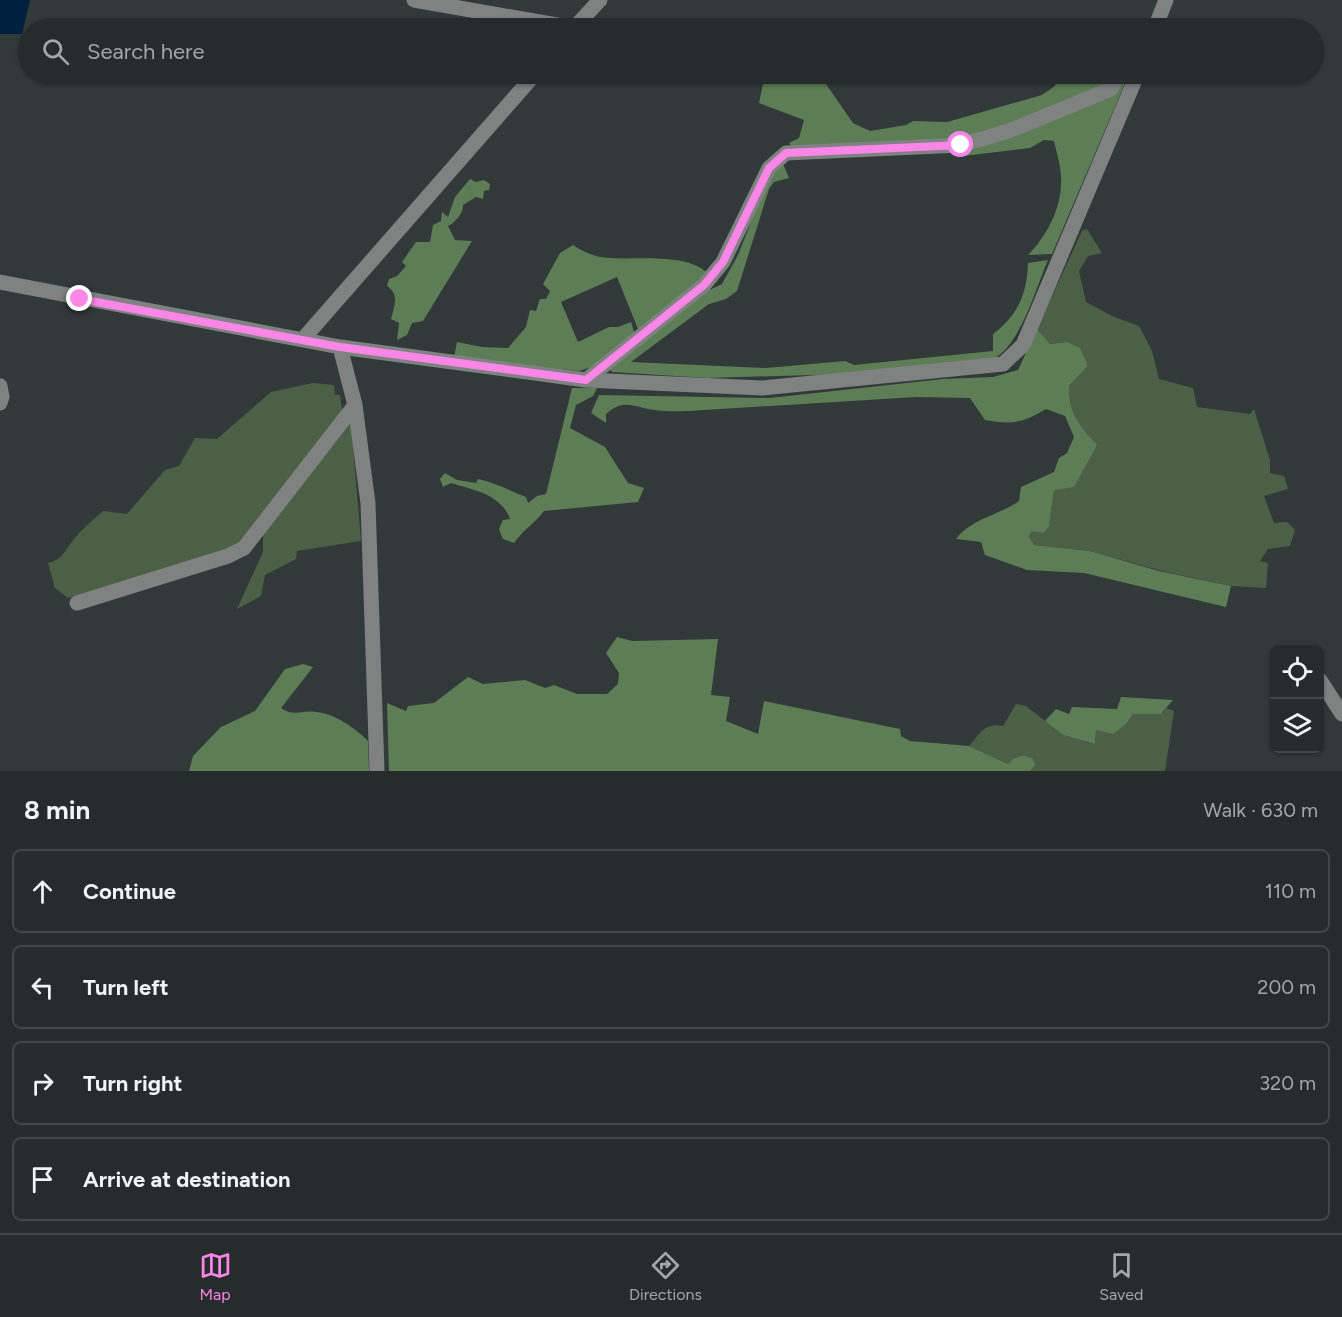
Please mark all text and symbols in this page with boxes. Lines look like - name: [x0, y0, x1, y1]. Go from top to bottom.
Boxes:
- search box: [18, 18, 1324, 84]
- icon: search: [39, 35, 72, 68]
- text: Search here: [87, 38, 205, 65]
- route start: [947, 131, 973, 157]
- route end: [66, 285, 92, 311]
- map controls: [1270, 645, 1324, 753]
- button: locate: [1270, 645, 1324, 699]
- button: layers: [1270, 699, 1324, 753]
- text: 8 min: [24, 794, 90, 826]
- text: Walk · 630 m: [1203, 798, 1318, 822]
- icon: ahead: [26, 875, 59, 908]
- text: Continue: [83, 878, 176, 905]
- text: 110 m: [1265, 879, 1316, 903]
- icon: left: [26, 971, 59, 1004]
- text: Turn left: [83, 974, 169, 1001]
- text: 200 m: [1257, 975, 1316, 999]
- icon: right: [26, 1067, 59, 1100]
- text: Turn right: [83, 1070, 182, 1097]
- text: 320 m: [1259, 1071, 1316, 1095]
- icon: arrive: [26, 1163, 59, 1196]
- text: Arrive at destination: [83, 1166, 291, 1193]
- tab: Map: [199, 1249, 232, 1304]
- tab: Directions: [629, 1249, 702, 1304]
- tab: Saved: [1099, 1249, 1143, 1304]

